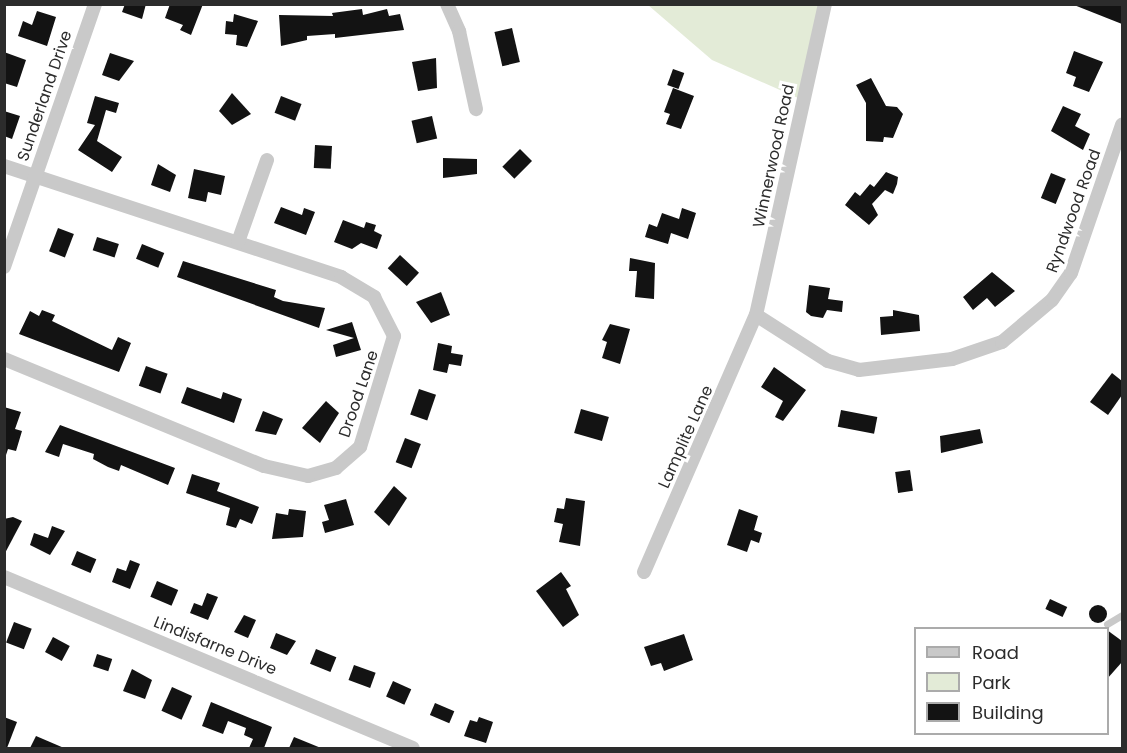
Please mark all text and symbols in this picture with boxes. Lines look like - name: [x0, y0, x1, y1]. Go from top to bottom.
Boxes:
- street label: Sunderland Drive: [14, 28, 76, 164]
- street label: Winnerwood Road: [749, 82, 799, 230]
- street label: Ryndwood Road: [1043, 147, 1105, 275]
- street label: Drood Lane: [335, 348, 383, 440]
- street label: Lamplite Lane: [655, 382, 717, 492]
- street label: Lindisfarne Drive: [151, 613, 279, 679]
- legend: [914, 627, 1109, 735]
- text: Road: [972, 640, 1019, 665]
- text: Park: [972, 670, 1011, 695]
- text: Building: [972, 700, 1044, 725]

